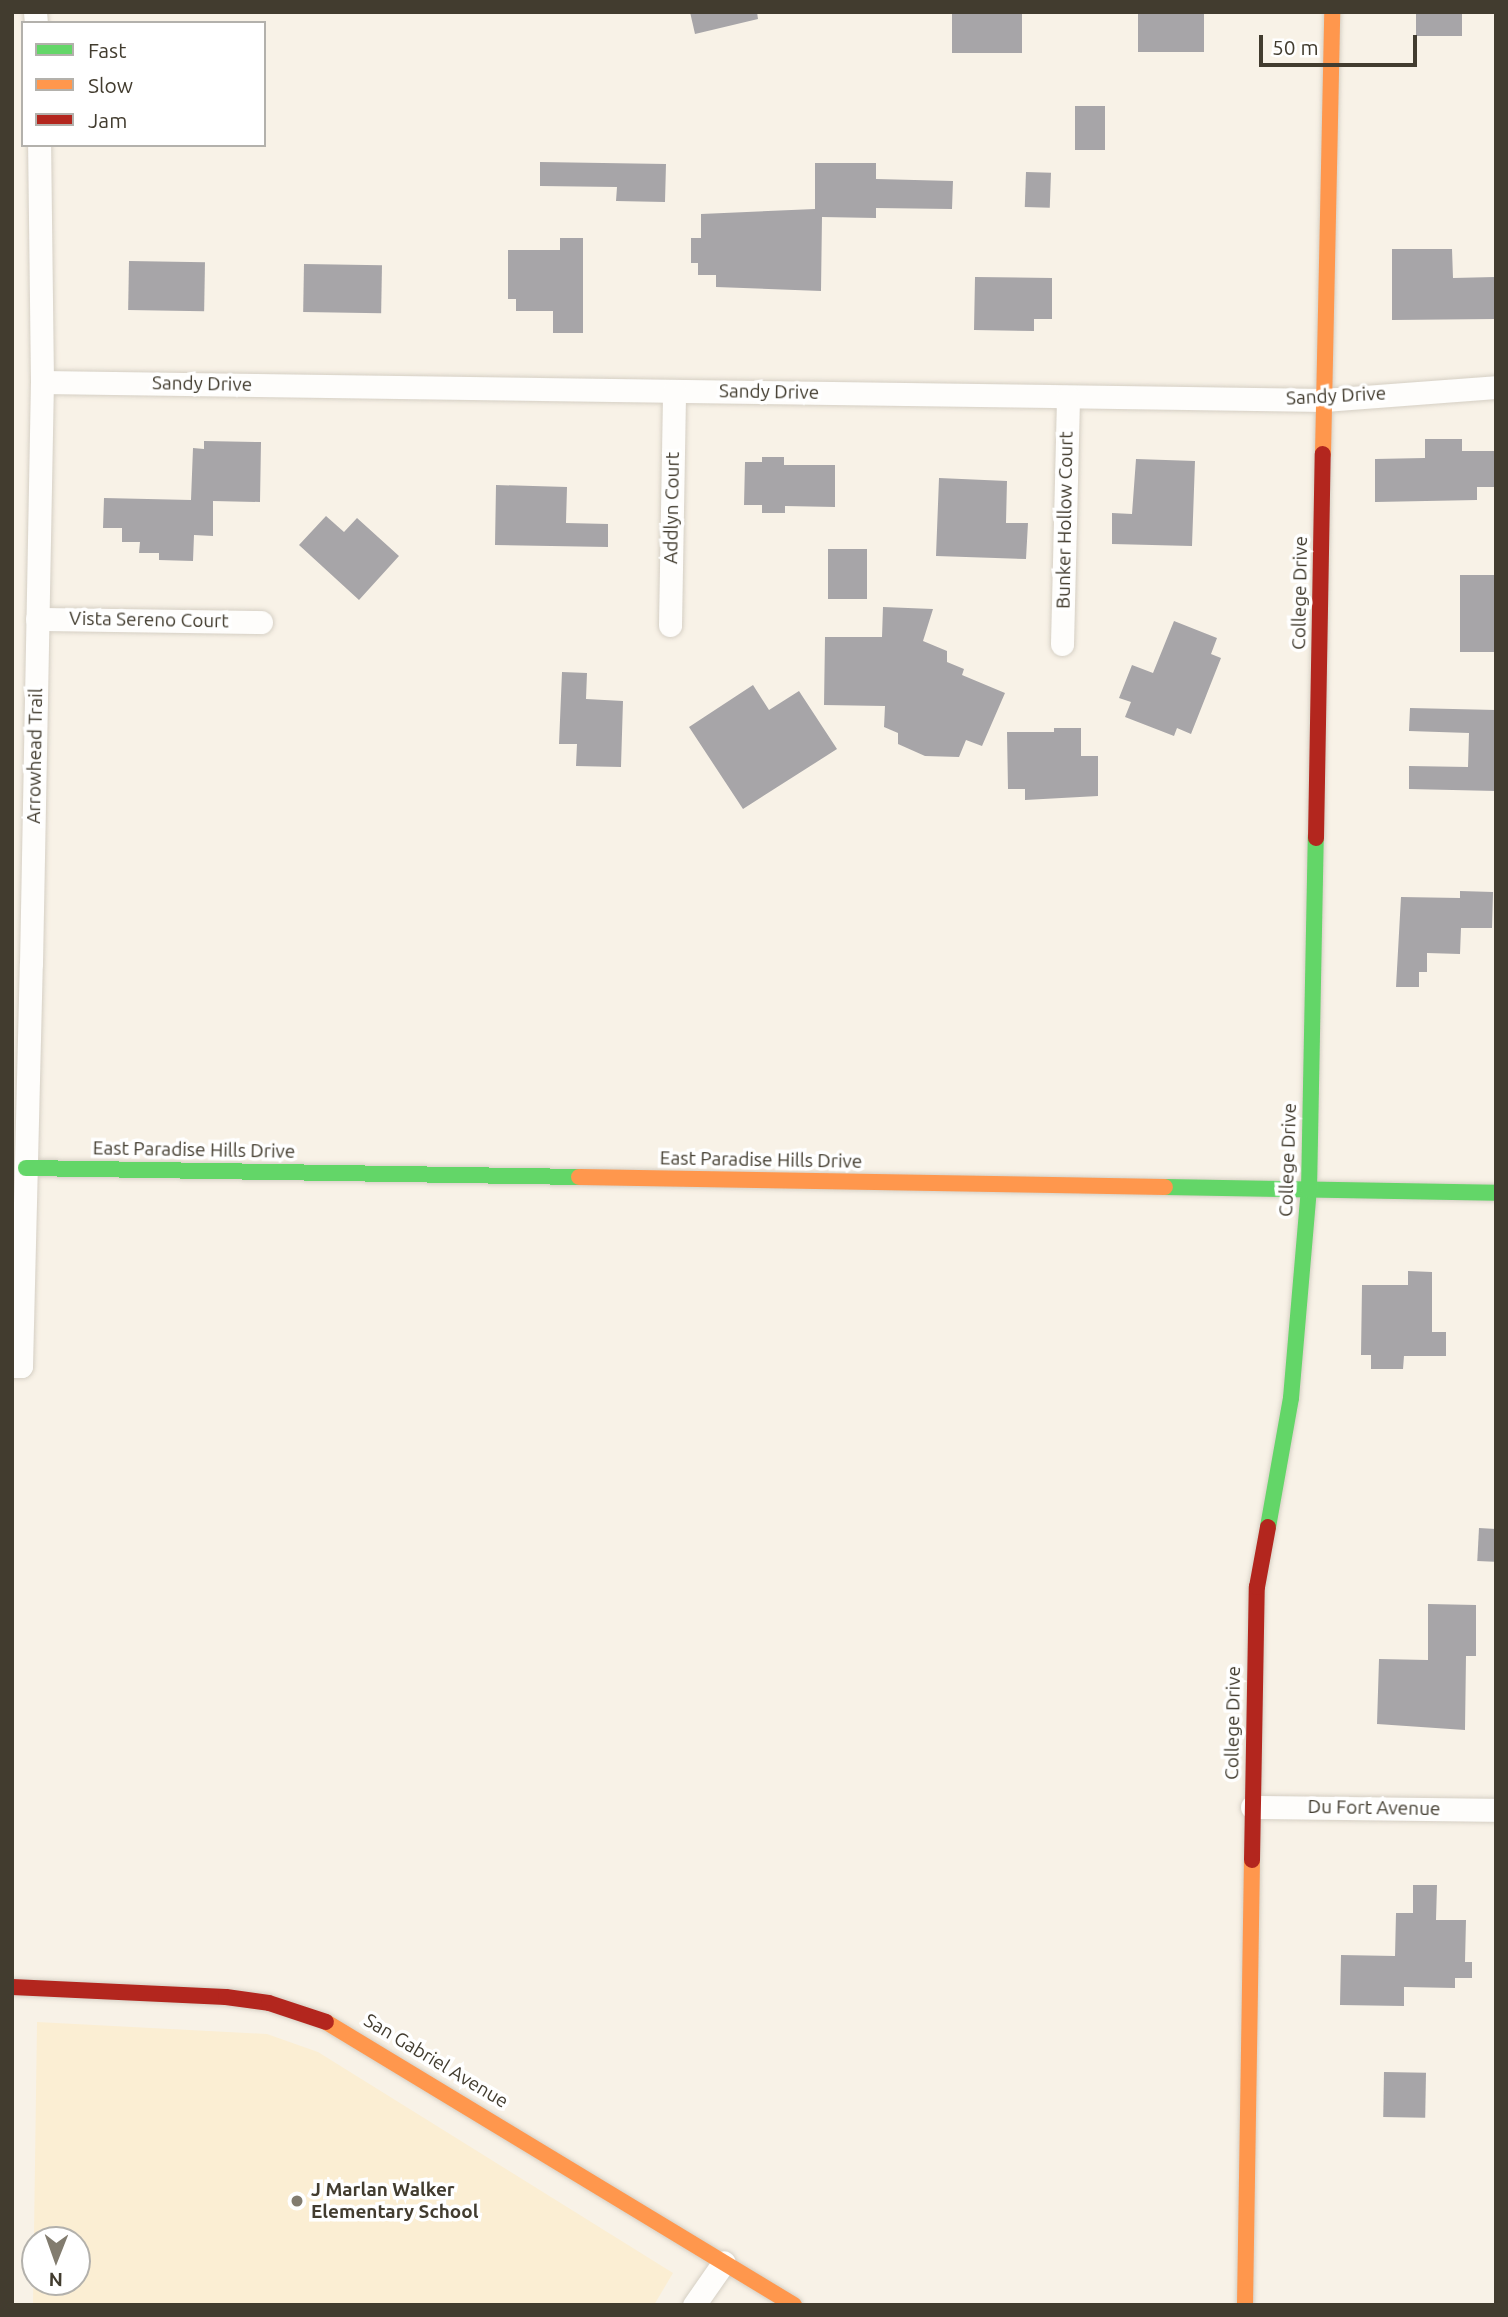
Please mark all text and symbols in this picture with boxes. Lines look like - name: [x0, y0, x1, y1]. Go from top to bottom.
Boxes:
- legend: [21, 21, 266, 147]
- scale bar: [1263, 21, 1420, 65]
- text: 50 m: [1272, 35, 1319, 59]
- text: Fast: [88, 38, 126, 62]
- text: Slow: [88, 73, 133, 97]
- text: Jam: [88, 108, 127, 132]
- street label: Sandy Drive: [152, 372, 252, 396]
- street label: Sandy Drive: [719, 380, 819, 404]
- street label: Sandy Drive: [1285, 382, 1387, 410]
- street label: Bunker Hollow Court: [1052, 431, 1078, 609]
- street label: Addlyn Court: [660, 452, 684, 564]
- street label: College Drive: [1288, 536, 1312, 650]
- street label: Vista Sereno Court: [69, 607, 229, 633]
- street label: Arrowhead Trail: [22, 688, 48, 824]
- street label: College Drive: [1275, 1103, 1301, 1217]
- street label: East Paradise Hills Drive: [93, 1137, 295, 1163]
- street label: East Paradise Hills Drive: [660, 1147, 862, 1173]
- street label: College Drive: [1221, 1666, 1245, 1780]
- street label: Du Fort Avenue: [1307, 1795, 1441, 1821]
- street label: San Gabriel Avenue: [360, 2009, 512, 2113]
- place label: J Marlan Walker Elementary School: [311, 2179, 478, 2223]
- marker: J Marlan Walker Elementary School: [289, 2193, 305, 2209]
- north arrow: [21, 2226, 91, 2296]
- text: N: [48, 2269, 63, 2291]

